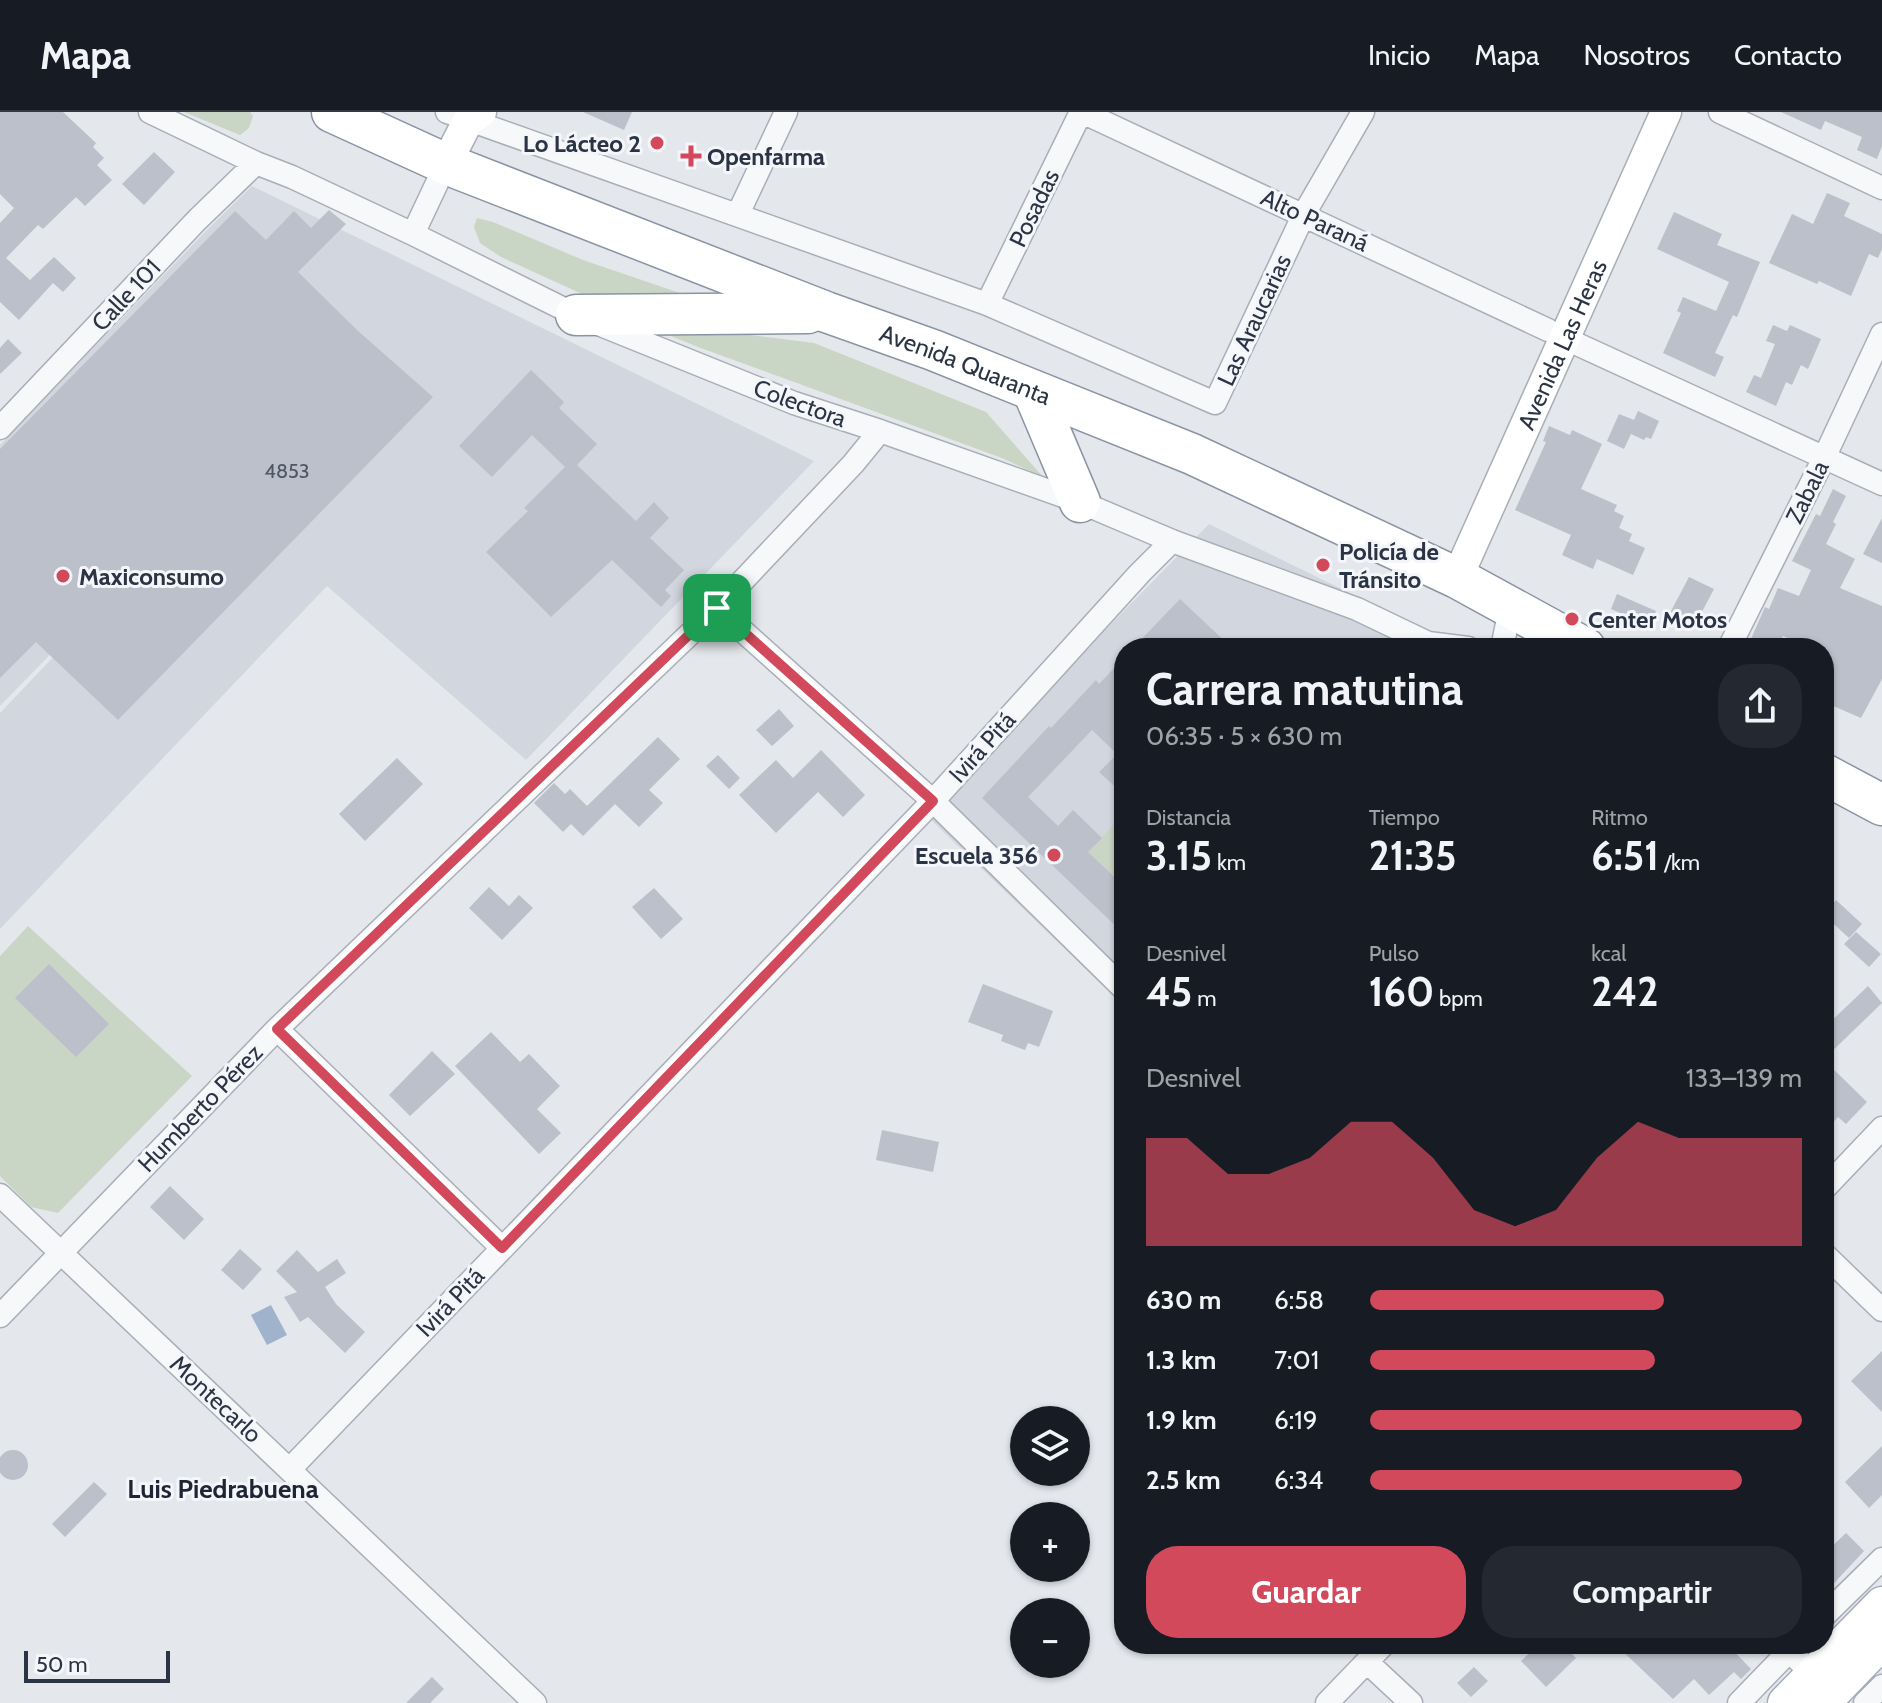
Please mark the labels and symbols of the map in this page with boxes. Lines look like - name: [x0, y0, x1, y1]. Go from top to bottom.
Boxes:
- place label: Lo Lácteo 2: [523, 129, 641, 158]
- marker: Lo Lácteo 2: [648, 134, 666, 152]
- place label: Openfarma: [707, 142, 825, 171]
- marker: Openfarma: [682, 147, 700, 165]
- street label: Posadas: [1003, 164, 1065, 252]
- street label: Alto Paraná: [1257, 182, 1374, 258]
- street label: Las Araucarias: [1211, 250, 1297, 390]
- street label: Calle 101: [86, 253, 166, 337]
- street label: Avenida Las Heras: [1511, 255, 1613, 434]
- street label: Avenida Quaranta: [876, 318, 1056, 411]
- street label: Colectora: [750, 373, 851, 433]
- street label: Zabala: [1779, 455, 1835, 528]
- house number: 4853: [264, 459, 310, 483]
- place label: Policía de Tránsito: [1339, 537, 1439, 594]
- marker: Policía de Tránsito: [1314, 556, 1332, 574]
- place label: Maxiconsumo: [79, 562, 224, 591]
- marker: Maxiconsumo: [54, 567, 72, 585]
- pin: [683, 574, 751, 642]
- place label: Center Motos: [1588, 605, 1727, 634]
- marker: Center Motos: [1563, 610, 1581, 628]
- street label: Ivirá Pitá: [943, 705, 1022, 788]
- place label: Escuela 356: [915, 841, 1038, 870]
- marker: Escuela 356: [1045, 846, 1063, 864]
- street label: Humberto Pérez: [132, 1038, 268, 1178]
- street label: Ivirá Pitá: [410, 1261, 490, 1343]
- street label: Montecarlo: [164, 1349, 268, 1449]
- district label: Luis Piedrabuena: [127, 1473, 319, 1505]
- scale bar: [24, 1647, 170, 1683]

